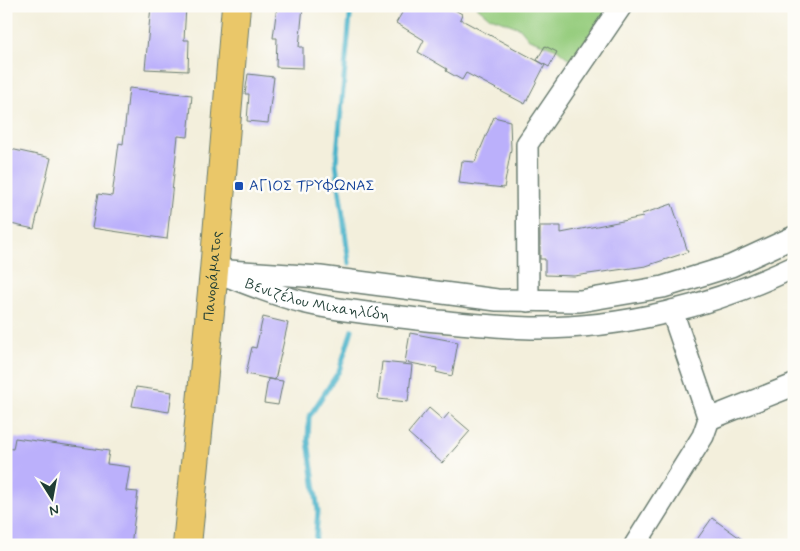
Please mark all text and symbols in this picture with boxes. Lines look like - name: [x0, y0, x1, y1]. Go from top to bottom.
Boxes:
- place label: ΑΓΙΟΣ ΤΡΥΦΩΝΑΣ: [249, 176, 375, 196]
- marker: ΑΓΙΟΣ ΤΡΥΦΩΝΑΣ: [233, 180, 245, 192]
- street label: Πανοράματος: [199, 230, 227, 322]
- street label: Βενιζέλου Μιχαηλίδη: [242, 274, 391, 326]
- north arrow: [28, 474, 78, 524]
- text: N: [48, 500, 61, 520]

